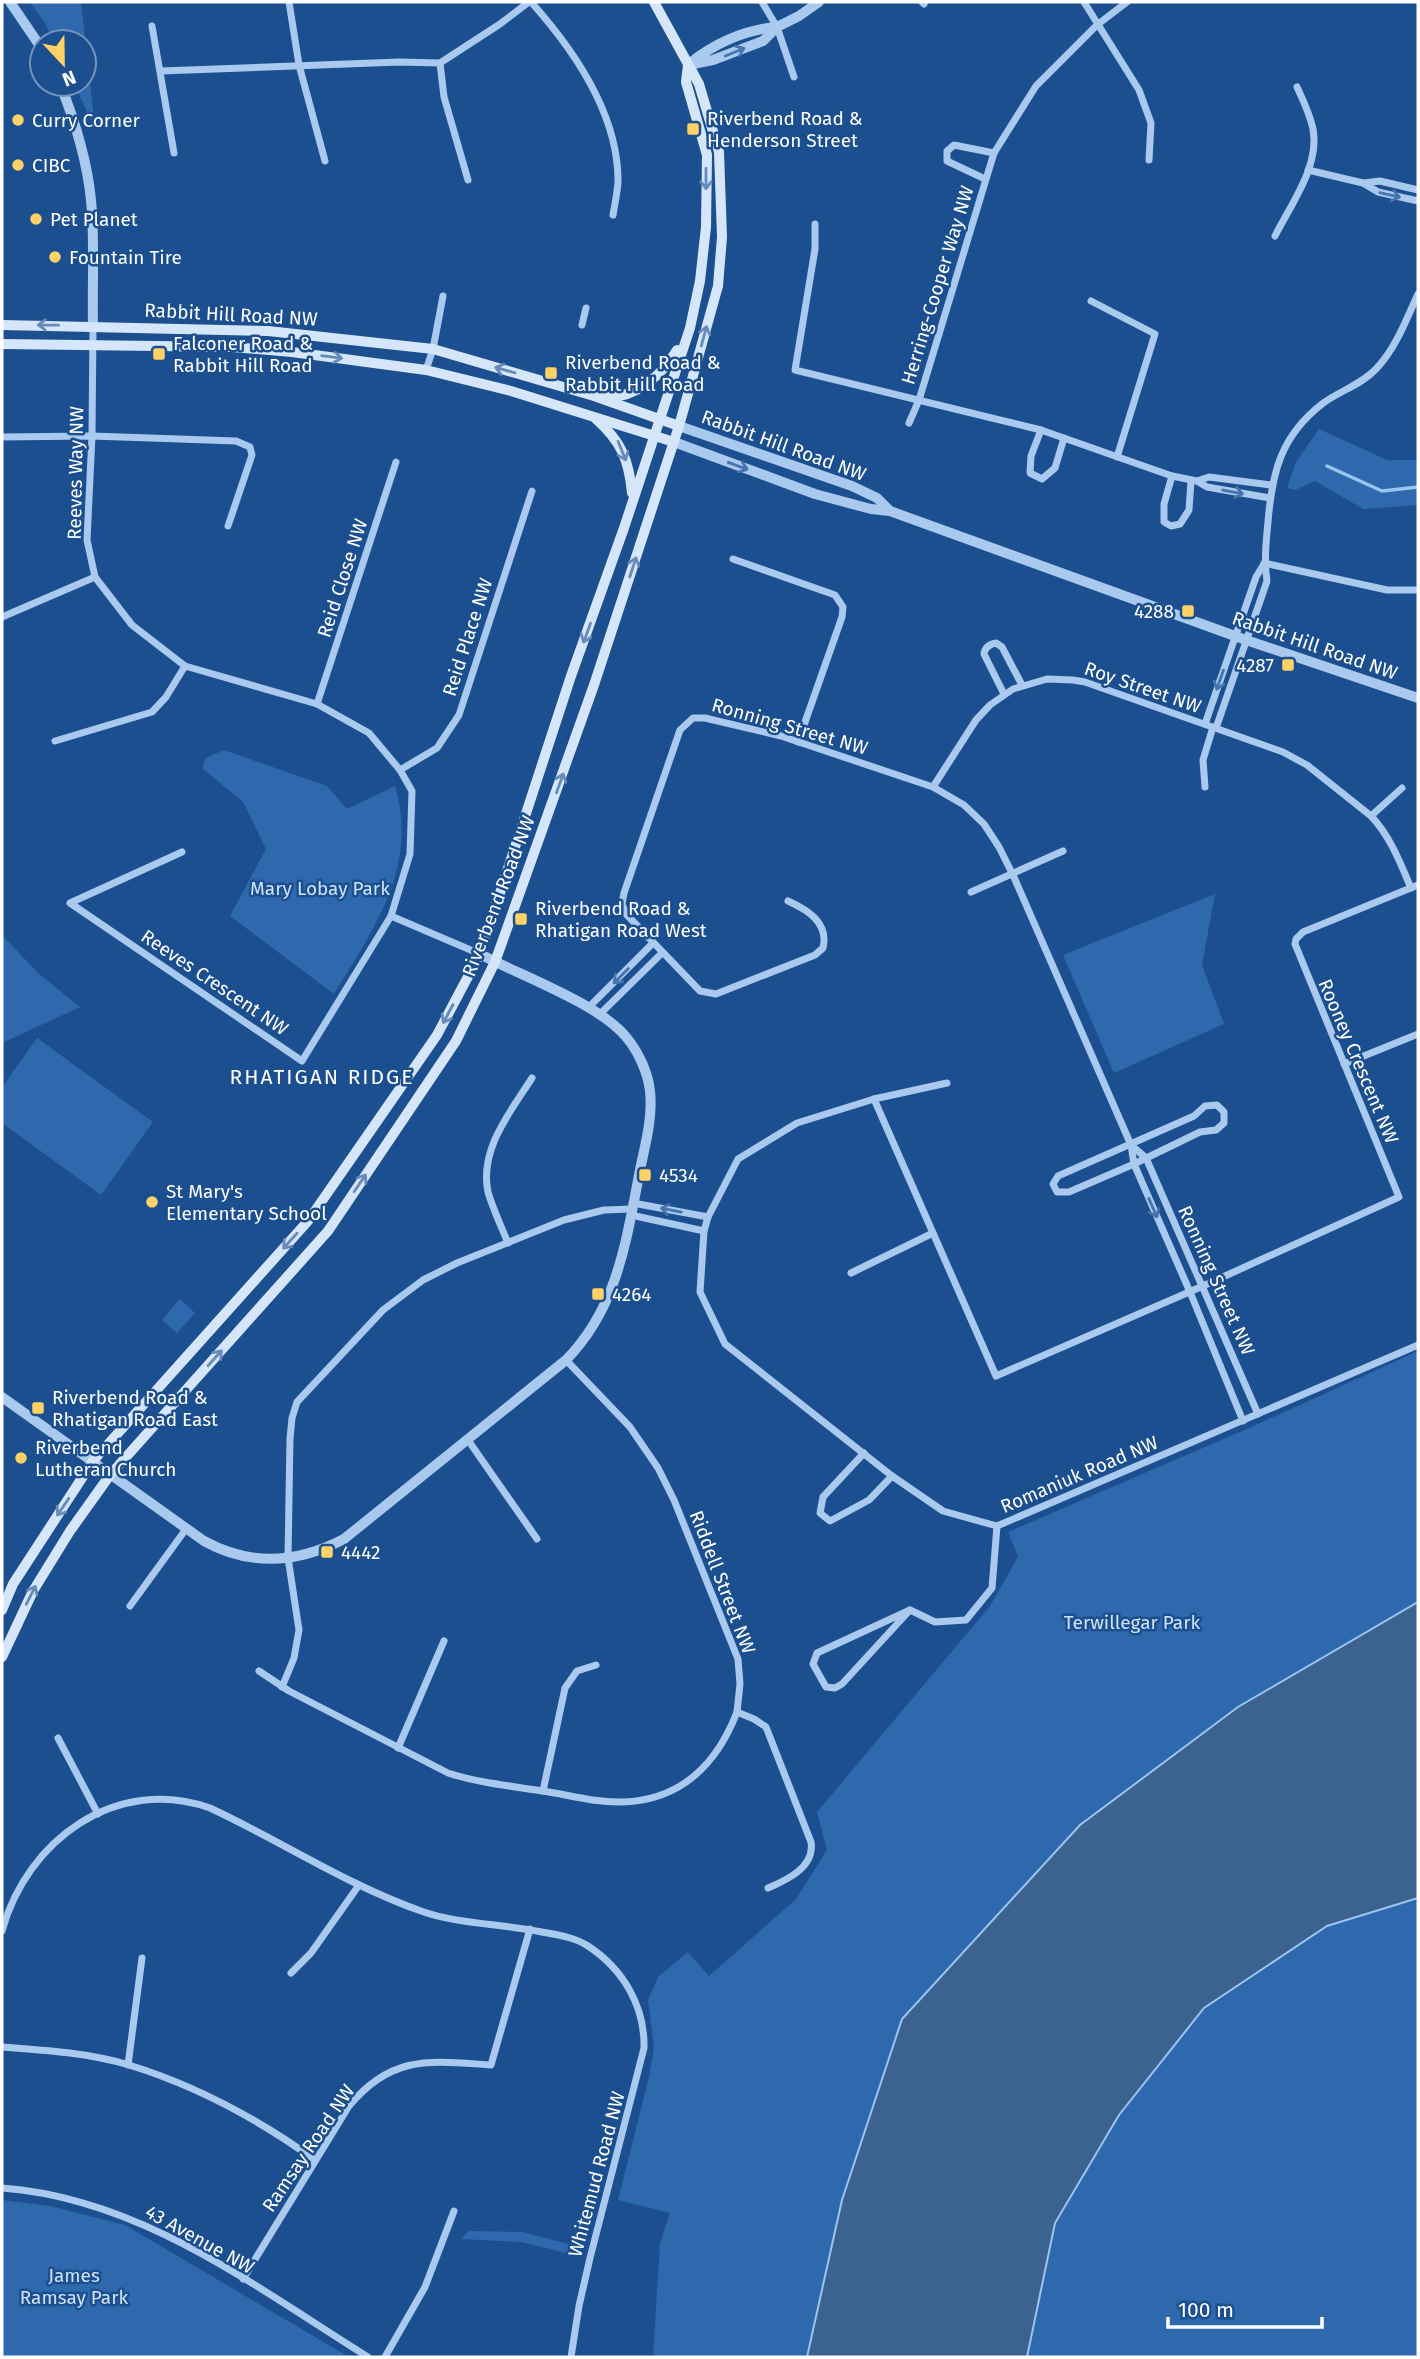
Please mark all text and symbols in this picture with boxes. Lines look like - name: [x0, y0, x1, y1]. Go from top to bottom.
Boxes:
- north arrow: [28, 28, 98, 98]
- one-way arrow: [724, 44, 746, 57]
- text: N: [59, 65, 79, 91]
- place label: Riverbend Road & Henderson Street: [707, 107, 863, 152]
- place label: Curry Corner: [32, 109, 141, 132]
- marker: Curry Corner: [10, 112, 26, 128]
- marker: Riverbend Road & Henderson Street: [685, 121, 701, 137]
- place label: CIBC: [32, 154, 71, 177]
- marker: CIBC: [10, 157, 26, 173]
- one-way arrow: [699, 167, 713, 190]
- street label: Herring-Cooper Way NW: [896, 183, 979, 387]
- one-way arrow: [1378, 189, 1401, 202]
- place label: Pet Planet: [50, 208, 138, 231]
- marker: Pet Planet: [28, 211, 44, 227]
- place label: Fountain Tire: [69, 246, 182, 269]
- marker: Fountain Tire: [47, 249, 63, 265]
- street label: Rabbit Hill Road NW: [144, 298, 318, 331]
- one-way arrow: [36, 318, 59, 332]
- one-way arrow: [699, 326, 712, 348]
- place label: Falconer Road & Rabbit Hill Road: [173, 332, 313, 377]
- marker: Falconer Road & Rabbit Hill Road: [151, 346, 167, 362]
- one-way arrow: [320, 351, 343, 364]
- place label: Riverbend Road & Rabbit Hill Road: [565, 351, 721, 396]
- one-way arrow: [494, 362, 516, 375]
- marker: Riverbend Road & Rabbit Hill Road: [543, 365, 559, 381]
- street label: Rabbit Hill Road NW: [698, 405, 870, 486]
- street label: Reeves Way NW: [63, 406, 88, 540]
- one-way arrow: [617, 440, 630, 462]
- one-way arrow: [726, 460, 748, 473]
- one-way arrow: [1221, 486, 1243, 499]
- street label: Reid Close NW: [312, 516, 373, 640]
- one-way arrow: [628, 557, 640, 579]
- street label: Reid Place NW: [438, 575, 497, 699]
- place label: 4288: [1134, 600, 1174, 623]
- marker: 4288: [1180, 603, 1196, 619]
- street label: Rabbit Hill Road NW: [1229, 606, 1401, 685]
- one-way arrow: [580, 621, 592, 643]
- place label: 4287: [1236, 654, 1274, 677]
- street label: Roy Street NW: [1081, 657, 1204, 718]
- marker: 4287: [1280, 657, 1296, 673]
- one-way arrow: [1213, 669, 1225, 691]
- street label: Ronning Street NW: [709, 693, 871, 760]
- one-way arrow: [554, 772, 567, 794]
- street label: Riverbend Road NW: [457, 812, 540, 980]
- park label: Mary Lobay Park: [250, 877, 390, 900]
- place label: Riverbend Road & Rhatigan Road West: [535, 897, 707, 942]
- marker: Riverbend Road & Rhatigan Road West: [513, 911, 529, 927]
- street label: Reeves Crescent NW: [137, 925, 293, 1040]
- one-way arrow: [612, 967, 629, 984]
- street label: Rooney Crescent NW: [1314, 976, 1404, 1147]
- one-way arrow: [441, 1004, 455, 1024]
- district label: RHATIGAN RIDGE: [229, 1064, 415, 1090]
- place label: 4534: [659, 1164, 698, 1187]
- marker: 4534: [637, 1167, 653, 1183]
- one-way arrow: [353, 1174, 367, 1193]
- place label: St Mary's Elementary School: [166, 1180, 327, 1225]
- marker: St Mary's Elementary School: [144, 1194, 160, 1210]
- one-way arrow: [1147, 1197, 1160, 1219]
- street label: Ronning Street NW: [1173, 1202, 1260, 1359]
- one-way arrow: [660, 1203, 683, 1217]
- one-way arrow: [282, 1232, 298, 1250]
- place label: 4264: [612, 1283, 651, 1306]
- marker: 4264: [590, 1286, 606, 1302]
- one-way arrow: [206, 1350, 223, 1367]
- place label: Riverbend Road & Rhatigan Road East: [52, 1386, 218, 1431]
- marker: Riverbend Road & Rhatigan Road East: [30, 1400, 46, 1416]
- street label: Romaniuk Road NW: [997, 1431, 1162, 1518]
- place label: Riverbend Lutheran Church: [35, 1436, 176, 1481]
- marker: Riverbend Lutheran Church: [13, 1450, 29, 1466]
- one-way arrow: [56, 1497, 70, 1516]
- street label: Riddell Street NW: [685, 1507, 760, 1657]
- place label: 4442: [341, 1541, 380, 1564]
- marker: 4442: [319, 1544, 335, 1560]
- one-way arrow: [25, 1586, 39, 1606]
- park label: Terwillegar Park: [1064, 1611, 1200, 1634]
- street label: Ramsay Road NW: [257, 2080, 360, 2216]
- street label: Whitemud Road NW: [563, 2089, 630, 2259]
- street label: 43 Avenue NW: [141, 2200, 259, 2279]
- park label: James Ramsay Park: [20, 2264, 128, 2309]
- scale bar: [1168, 2286, 1322, 2330]
- text: 100 m: [1178, 2297, 1234, 2323]

